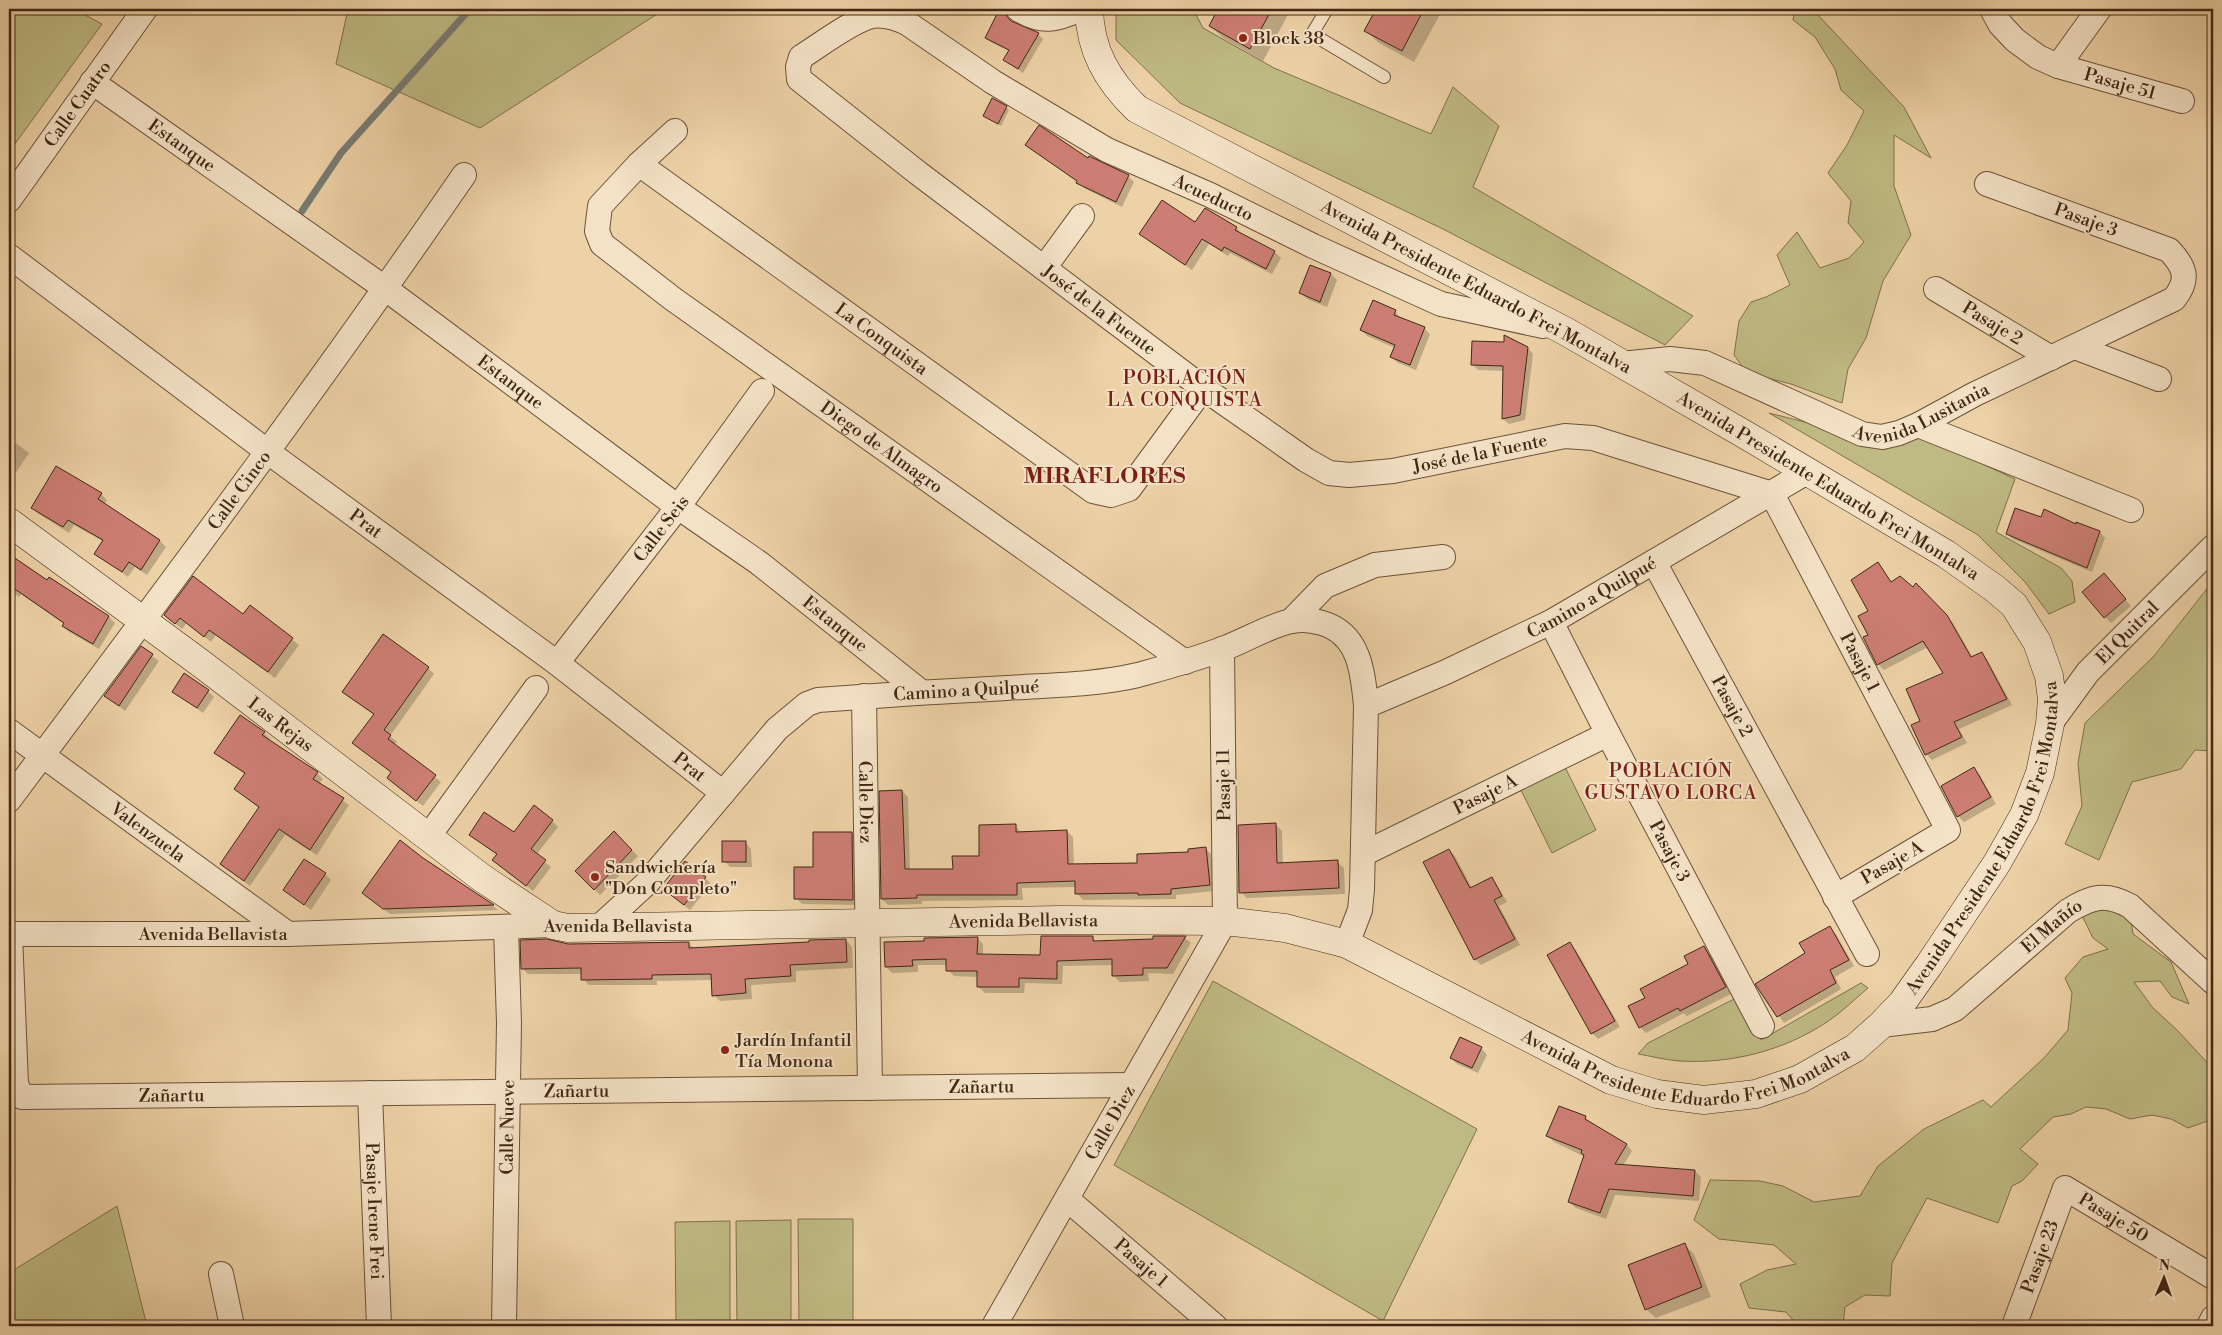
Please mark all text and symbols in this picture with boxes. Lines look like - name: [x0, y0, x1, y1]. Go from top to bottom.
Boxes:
- place label: Block 38: [1252, 27, 1324, 50]
- marker: Block 38: [1237, 32, 1249, 44]
- street label: Calle Cuatro: [39, 56, 116, 152]
- street label: Pasaje 51: [2081, 62, 2159, 105]
- street label: Estanque: [144, 114, 220, 177]
- street label: Acueducto: [1168, 169, 1257, 227]
- street label: Avenida Presidente Eduardo Frei Montalva: [1316, 195, 1636, 379]
- street label: Pasaje 3: [2051, 198, 2121, 242]
- street label: José de la Fuente: [1037, 259, 1161, 360]
- street label: Pasaje 2: [1958, 296, 2027, 350]
- street label: La Conquista: [831, 298, 933, 380]
- street label: Estanque: [473, 350, 548, 414]
- district label: POBLACIÓN LA CONQUISTA: [1107, 365, 1263, 412]
- street label: Avenida Lusitania: [1848, 377, 1994, 448]
- street label: Avenida Presidente Eduardo Frei Montalva: [1672, 386, 1984, 586]
- street label: Diego de Almagro: [816, 396, 948, 498]
- street label: José de la Fuente: [1410, 428, 1549, 478]
- street label: Calle Cinco: [202, 446, 276, 535]
- district label: MIRAFLORES: [1023, 463, 1187, 490]
- street label: Calle Seis: [628, 491, 694, 567]
- street label: Prat: [345, 504, 388, 544]
- street label: Camino a Quilpué: [1523, 551, 1661, 643]
- street label: Estanque: [798, 591, 873, 657]
- street label: El Quitral: [2091, 596, 2164, 669]
- street label: Pasaje 1: [1835, 628, 1885, 696]
- street label: Pasaje 2: [1706, 671, 1758, 741]
- street label: Camino a Quilpué: [893, 675, 1040, 706]
- street label: Avenida Presidente Eduardo Frei Montalva: [1900, 679, 2064, 1000]
- street label: Las Rejas: [243, 692, 319, 757]
- street label: Prat: [668, 747, 711, 787]
- street label: Pasaje 11: [1212, 748, 1236, 821]
- district label: POBLACIÓN GUSTAVO LORCA: [1584, 758, 1758, 805]
- street label: Calle Diez: [853, 760, 878, 843]
- street label: Pasaje A: [1449, 769, 1522, 820]
- street label: Valenzuela: [105, 796, 191, 868]
- street label: Pasaje 3: [1644, 816, 1695, 886]
- street label: Pasaje A: [1857, 836, 1928, 890]
- place label: Sandwichería "Don Completo": [605, 856, 737, 900]
- marker: Sandwichería "Don Completo": [589, 871, 601, 883]
- street label: El Mañío: [2016, 894, 2086, 958]
- street label: Avenida Bellavista: [948, 908, 1099, 933]
- street label: Avenida Bellavista: [542, 915, 693, 938]
- street label: Avenida Bellavista: [137, 923, 288, 946]
- street label: Avenida Presidente Eduardo Frei Montalva: [1511, 1019, 1861, 1059]
- text: Avenida Presidente Eduardo Frei Montalva: [1516, 1024, 1855, 1112]
- place label: Jardín Infantil Tía Monona: [734, 1029, 852, 1073]
- marker: Jardín Infantil Tía Monona: [719, 1044, 731, 1056]
- street label: Zañartu: [949, 1075, 1015, 1098]
- street label: Calle Nueve: [495, 1079, 520, 1175]
- street label: Zañartu: [544, 1079, 610, 1103]
- street label: Calle Diez: [1079, 1081, 1140, 1164]
- street label: Zañartu: [139, 1084, 205, 1107]
- street label: Pasaje Irene Frei: [360, 1142, 389, 1280]
- street label: Pasaje 50: [2074, 1187, 2153, 1247]
- street label: Pasaje 23: [2016, 1217, 2064, 1296]
- street label: Pasaje 1: [1110, 1233, 1173, 1293]
- north arrow: [2140, 1252, 2190, 1302]
- text: N: [2159, 1257, 2170, 1275]

